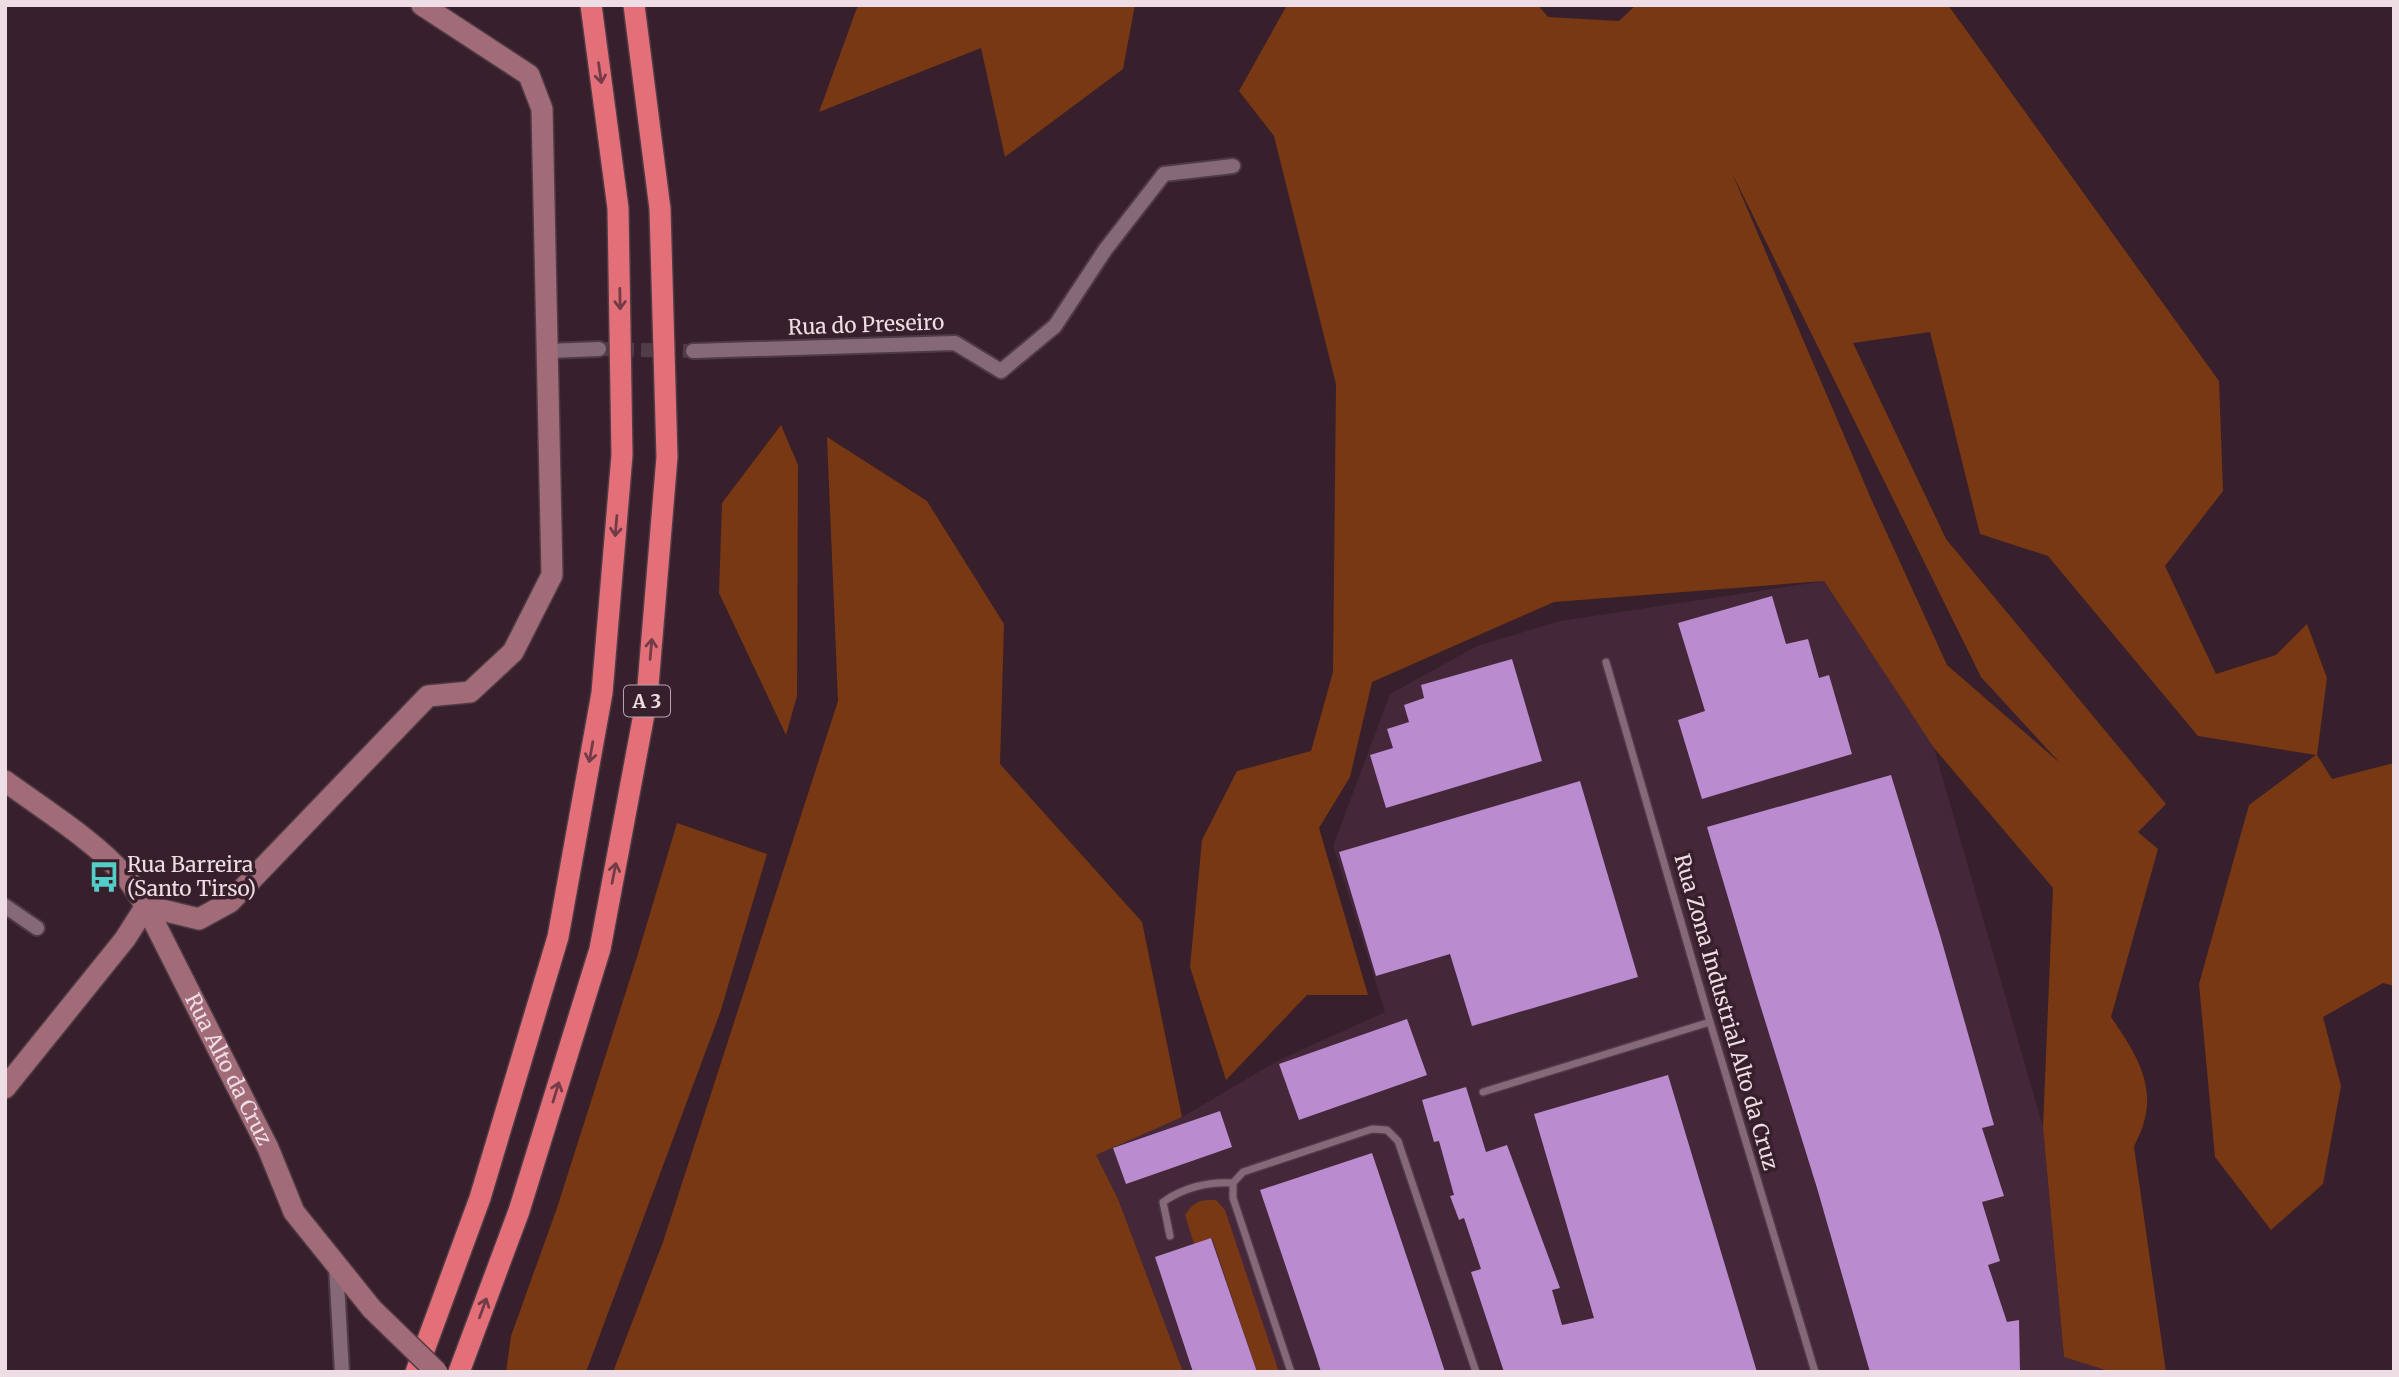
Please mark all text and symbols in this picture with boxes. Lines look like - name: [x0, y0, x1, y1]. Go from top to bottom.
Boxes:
- one-way arrow: [594, 61, 607, 84]
- one-way arrow: [613, 287, 627, 310]
- street label: Rua do Preseiro: [787, 308, 945, 341]
- one-way arrow: [609, 515, 622, 537]
- one-way arrow: [645, 638, 658, 660]
- road number: A 3: [624, 686, 670, 716]
- one-way arrow: [584, 740, 598, 763]
- place label: Rua Barreira (Santo Tirso): [127, 851, 256, 902]
- street label: Rua Zona Industrial Alto da Cruz: [1668, 851, 1785, 1173]
- bus stop icon: Rua Barreira (Santo Tirso): [87, 860, 121, 894]
- one-way arrow: [608, 862, 622, 885]
- street label: Rua Alto da Cruz: [179, 989, 278, 1150]
- one-way arrow: [550, 1082, 563, 1104]
- one-way arrow: [478, 1297, 490, 1319]

